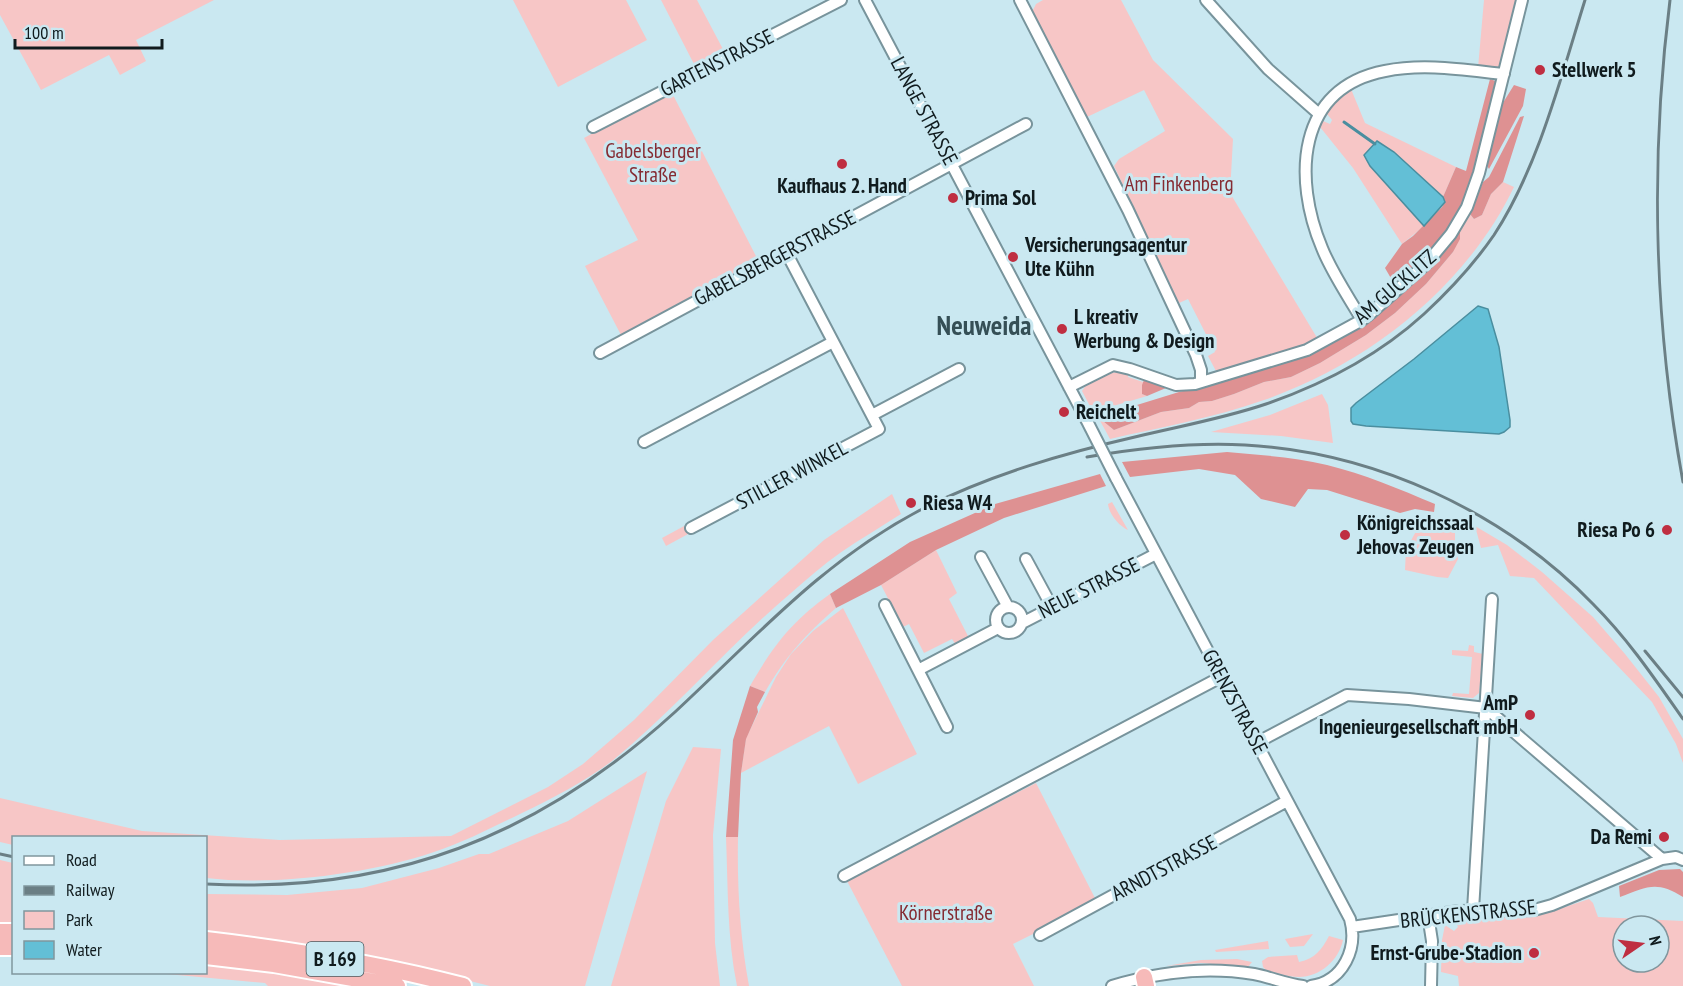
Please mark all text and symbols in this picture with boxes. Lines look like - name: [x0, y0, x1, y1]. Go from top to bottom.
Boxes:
- scale bar: [15, 12, 162, 50]
- text: 100 m: [24, 21, 64, 44]
- street label: GARTENSTRASSE: [655, 22, 778, 103]
- street label: LANGE STRASSE: [885, 52, 964, 170]
- place label: Stellwerk 5: [1552, 56, 1637, 83]
- marker: Stellwerk 5: [1533, 63, 1547, 77]
- park label: Gabelsberger Straße: [605, 137, 701, 188]
- marker: Kaufhaus 2. Hand: [835, 157, 849, 171]
- park label: Am Finkenberg: [1125, 170, 1233, 197]
- place label: Kaufhaus 2. Hand: [777, 172, 907, 199]
- place label: Prima Sol: [965, 184, 1037, 211]
- marker: Prima Sol: [946, 191, 960, 205]
- street label: GABELSBERGERSTRASSE: [689, 203, 860, 312]
- place label: Versicherungsagentur Ute Kühn: [1024, 231, 1188, 282]
- street label: AM GUCKLITZ: [1348, 243, 1442, 330]
- marker: Versicherungsagentur Ute Kühn: [1006, 250, 1020, 264]
- place label: L kreativ Werbung & Design: [1073, 303, 1214, 354]
- district label: Neuweida: [937, 308, 1031, 342]
- marker: L kreativ Werbung & Design: [1055, 322, 1069, 336]
- place label: Reichelt: [1076, 398, 1136, 425]
- marker: Reichelt: [1057, 405, 1071, 419]
- street label: STILLER WINKEL: [731, 434, 852, 515]
- place label: Riesa W4: [923, 489, 992, 516]
- marker: Riesa W4: [904, 496, 918, 510]
- place label: Königreichssaal Jehovas Zeugen: [1356, 509, 1475, 560]
- place label: Riesa Po 6: [1577, 516, 1655, 543]
- marker: Riesa Po 6: [1660, 523, 1674, 537]
- marker: Königreichssaal Jehovas Zeugen: [1338, 528, 1352, 542]
- street label: NEUE STRASSE: [1034, 551, 1144, 624]
- street label: GRENZSTRASSE: [1197, 645, 1274, 759]
- place label: AmP Ingenieurgesellschaft mbH: [1319, 689, 1518, 740]
- marker: AmP Ingenieurgesellschaft mbH: [1523, 708, 1537, 722]
- place label: Da Remi: [1590, 823, 1652, 850]
- street label: ARNDTSTRASSE: [1106, 828, 1221, 907]
- marker: Da Remi: [1657, 830, 1671, 844]
- legend: [12, 836, 207, 974]
- text: Road: [66, 848, 97, 871]
- text: Railway: [66, 878, 115, 901]
- street label: BRÜCKENSTRASSE: [1399, 893, 1537, 934]
- park label: Körnerstraße: [899, 899, 993, 926]
- text: Park: [66, 908, 93, 931]
- north arrow: [1611, 914, 1671, 974]
- text: N: [1645, 934, 1666, 947]
- text: Water: [66, 938, 102, 961]
- place label: Ernst-Grube-Stadion: [1370, 939, 1522, 966]
- road number: B 169: [306, 942, 364, 976]
- marker: Ernst-Grube-Stadion: [1527, 946, 1541, 960]

